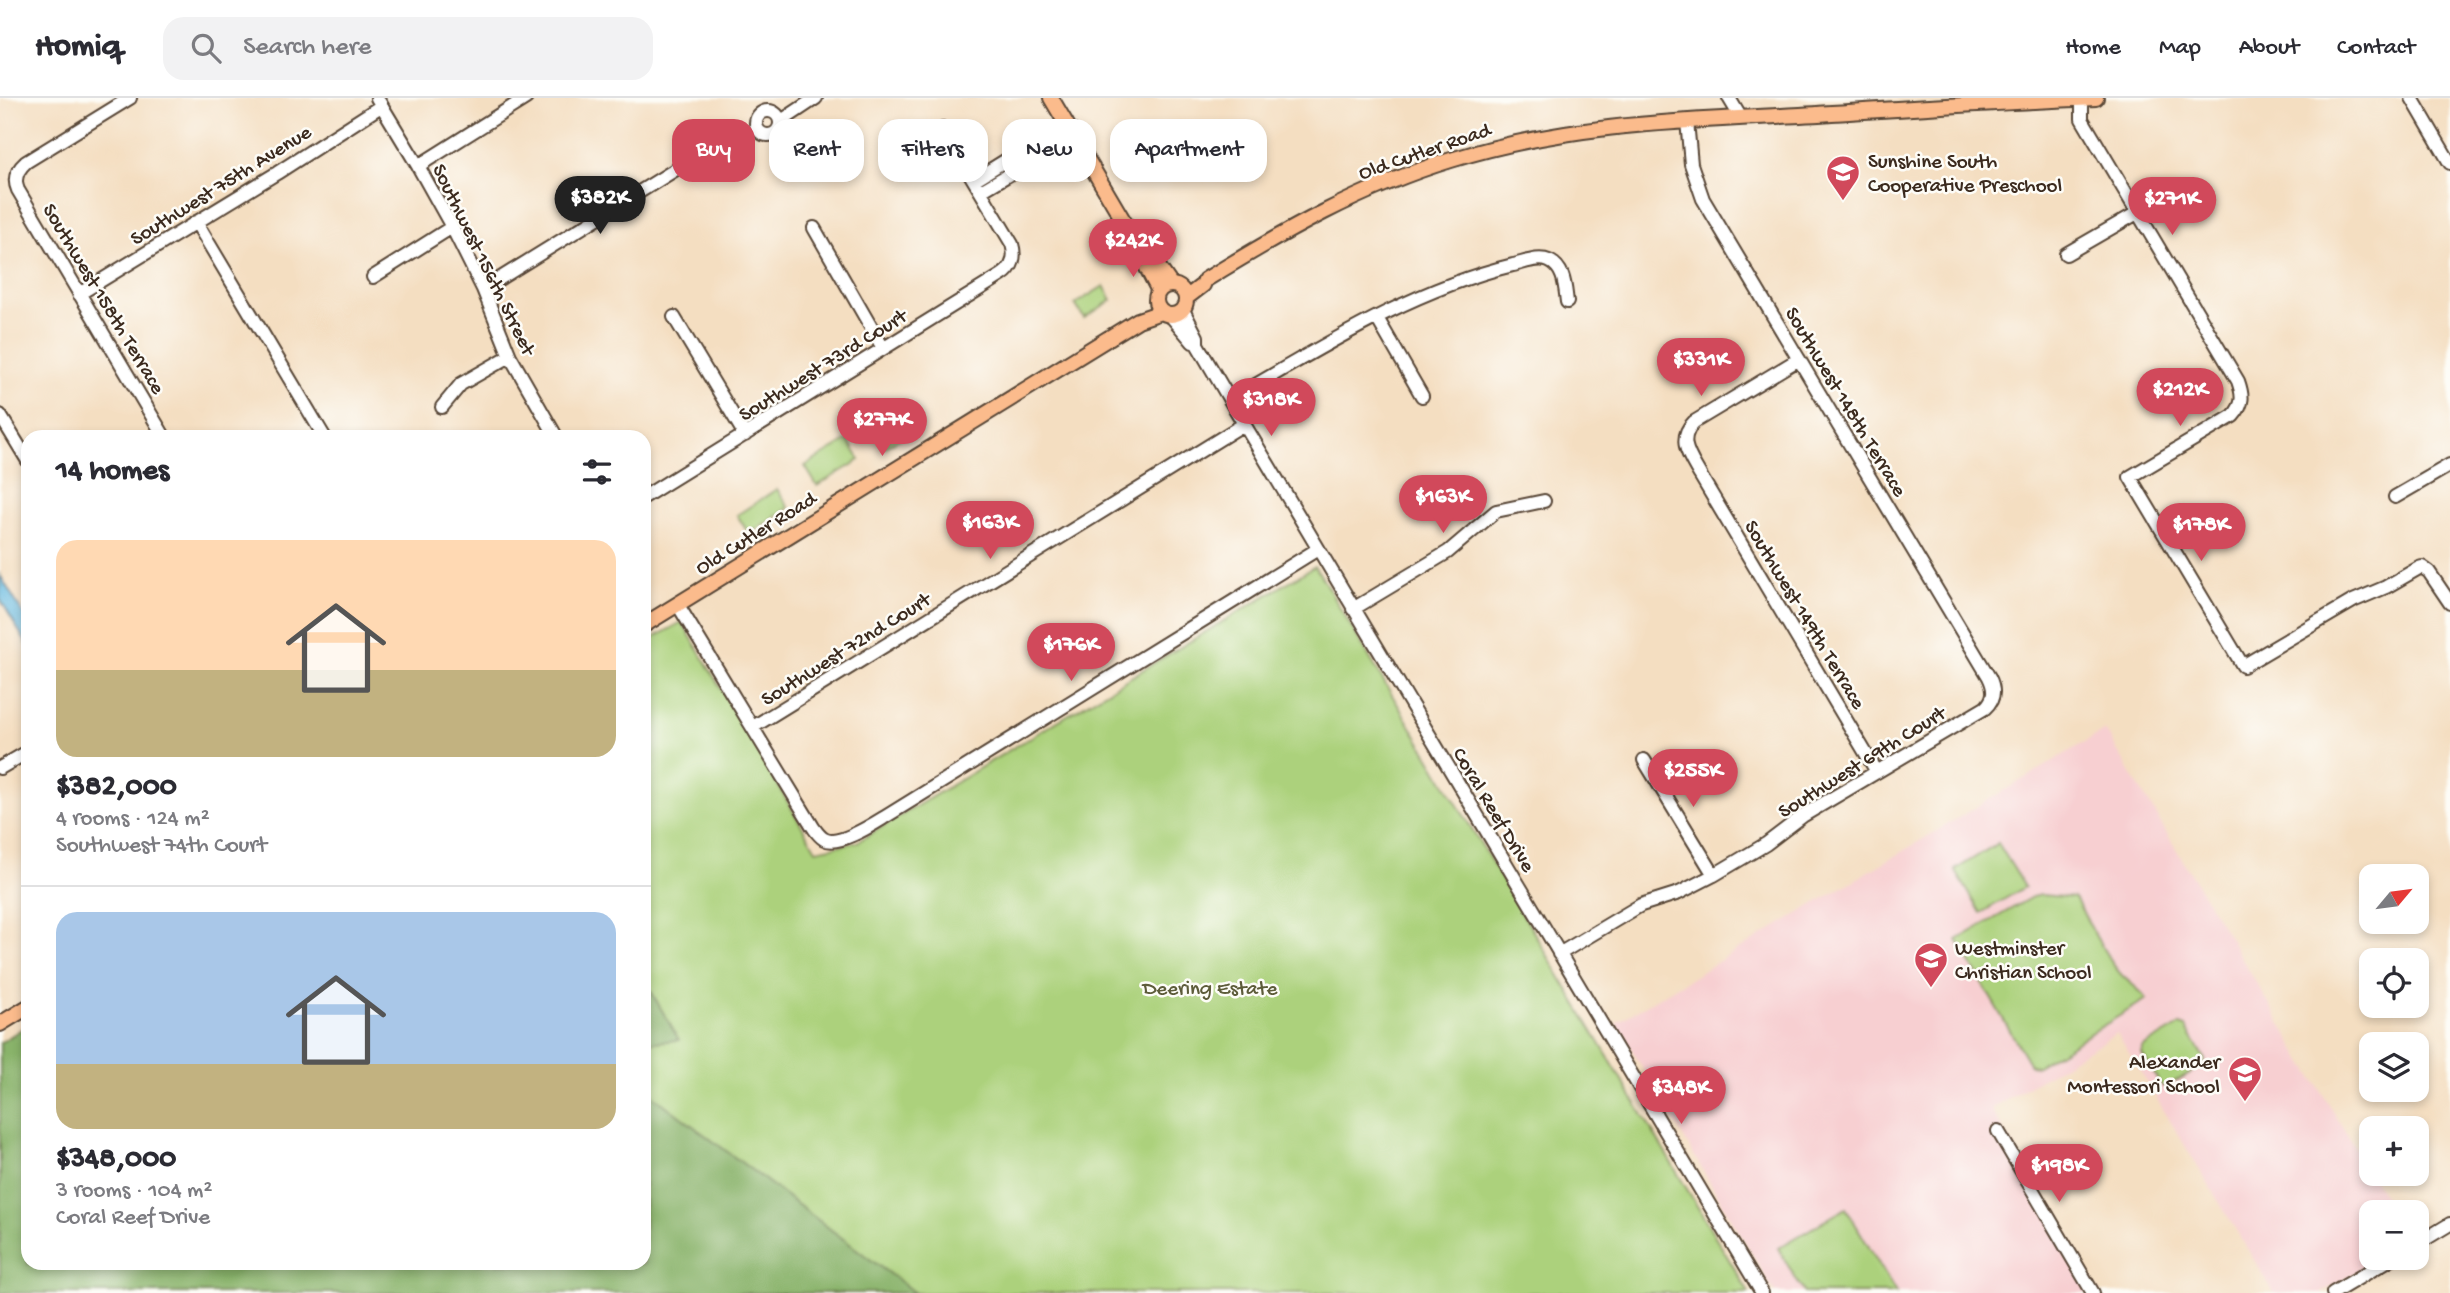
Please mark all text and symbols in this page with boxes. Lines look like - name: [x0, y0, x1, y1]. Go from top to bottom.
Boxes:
- search box: [163, 17, 653, 80]
- text: Homiq: [35, 29, 121, 67]
- icon: search: [187, 29, 225, 67]
- text: Search here: [243, 33, 371, 64]
- text: Home: [2065, 34, 2121, 63]
- text: Map: [2159, 34, 2201, 63]
- text: About: [2239, 34, 2299, 63]
- text: Contact: [2337, 34, 2415, 63]
- street label: Old Cutler Road: [1356, 118, 1496, 188]
- chip: Buy: [672, 119, 755, 182]
- chip: Rent: [769, 119, 864, 182]
- chip: Filters: [878, 119, 988, 182]
- chip: New: [1002, 119, 1096, 182]
- chip: Apartment: [1110, 119, 1267, 182]
- street label: Southwest 75th Avenue: [127, 120, 318, 253]
- place label: Sunshine South Cooperative Preschool: [1868, 151, 2062, 200]
- school or university icon: Sunshine South Cooperative Preschool: [1824, 153, 1862, 202]
- street label: Southwest 156th Street: [425, 161, 540, 362]
- pin: $382K: [551, 176, 649, 236]
- pin: $271K: [2123, 178, 2221, 237]
- text: $382K: [571, 185, 629, 212]
- text: $271K: [2144, 186, 2200, 213]
- street label: Southwest 158th Terrace: [35, 200, 169, 401]
- pin: $242K: [1084, 220, 1182, 279]
- text: $242K: [1105, 228, 1161, 255]
- street label: Southwest 148th Terrace: [1777, 303, 1911, 503]
- street label: Southwest 73rd Court: [735, 304, 915, 429]
- pin: $331K: [1652, 338, 1750, 398]
- text: $331K: [1673, 347, 1729, 374]
- pin: $212K: [2131, 368, 2229, 428]
- text: $212K: [2153, 377, 2207, 404]
- pin: $318K: [1222, 378, 1320, 438]
- text: $318K: [1243, 387, 1299, 414]
- pin: $277K: [833, 398, 931, 458]
- text: $277K: [853, 407, 911, 434]
- icon: filters: [578, 453, 616, 491]
- text: 14 homes: [56, 455, 169, 490]
- pin: $163K: [1394, 476, 1492, 535]
- text: $163K: [1415, 484, 1471, 511]
- street label: Old Cutler Road: [692, 487, 823, 582]
- pin: $163K: [941, 502, 1039, 561]
- pin: $178K: [2152, 504, 2250, 563]
- text: $163K: [962, 510, 1018, 537]
- text: $178K: [2173, 512, 2229, 539]
- street label: Southwest 149th Terrace: [1737, 517, 1870, 716]
- icon: home: [273, 585, 399, 711]
- street label: Southwest 72nd Court: [757, 587, 938, 713]
- pin: $176K: [1022, 624, 1120, 683]
- text: $176K: [1043, 632, 1099, 659]
- street label: Southwest 69th Court: [1774, 701, 1953, 826]
- street label: Coral Reef Drive: [1445, 744, 1540, 879]
- pin: $255K: [1644, 750, 1742, 809]
- text: $255K: [1664, 758, 1722, 785]
- text: $382,000: [56, 771, 177, 806]
- text: 4 rooms · 124 m²: [56, 806, 210, 833]
- text: Southwest 74th Court: [56, 833, 267, 860]
- north arrow: [2359, 864, 2429, 934]
- map controls: [2359, 864, 2429, 1270]
- place label: Westminster Christian School: [1955, 938, 2092, 987]
- school or university icon: Westminster Christian School: [1912, 940, 1950, 989]
- button: locate: [2359, 948, 2429, 1018]
- icon: home: [273, 957, 399, 1083]
- park label: Deering Estate: [1141, 978, 1279, 1003]
- button: layers: [2359, 1032, 2429, 1102]
- place label: Alexander Montessori School: [2067, 1052, 2222, 1101]
- school or university icon: Alexander Montessori School: [2226, 1054, 2264, 1103]
- pin: $348K: [1632, 1066, 1730, 1126]
- text: $348K: [1652, 1075, 1710, 1102]
- button: +: [2359, 1116, 2429, 1186]
- text: $348,000: [56, 1143, 176, 1178]
- pin: $198K: [2010, 1144, 2108, 1204]
- text: $198K: [2031, 1153, 2087, 1180]
- text: 3 rooms · 104 m²: [56, 1178, 212, 1205]
- button: −: [2359, 1200, 2429, 1270]
- text: Coral Reef Drive: [56, 1205, 210, 1232]

